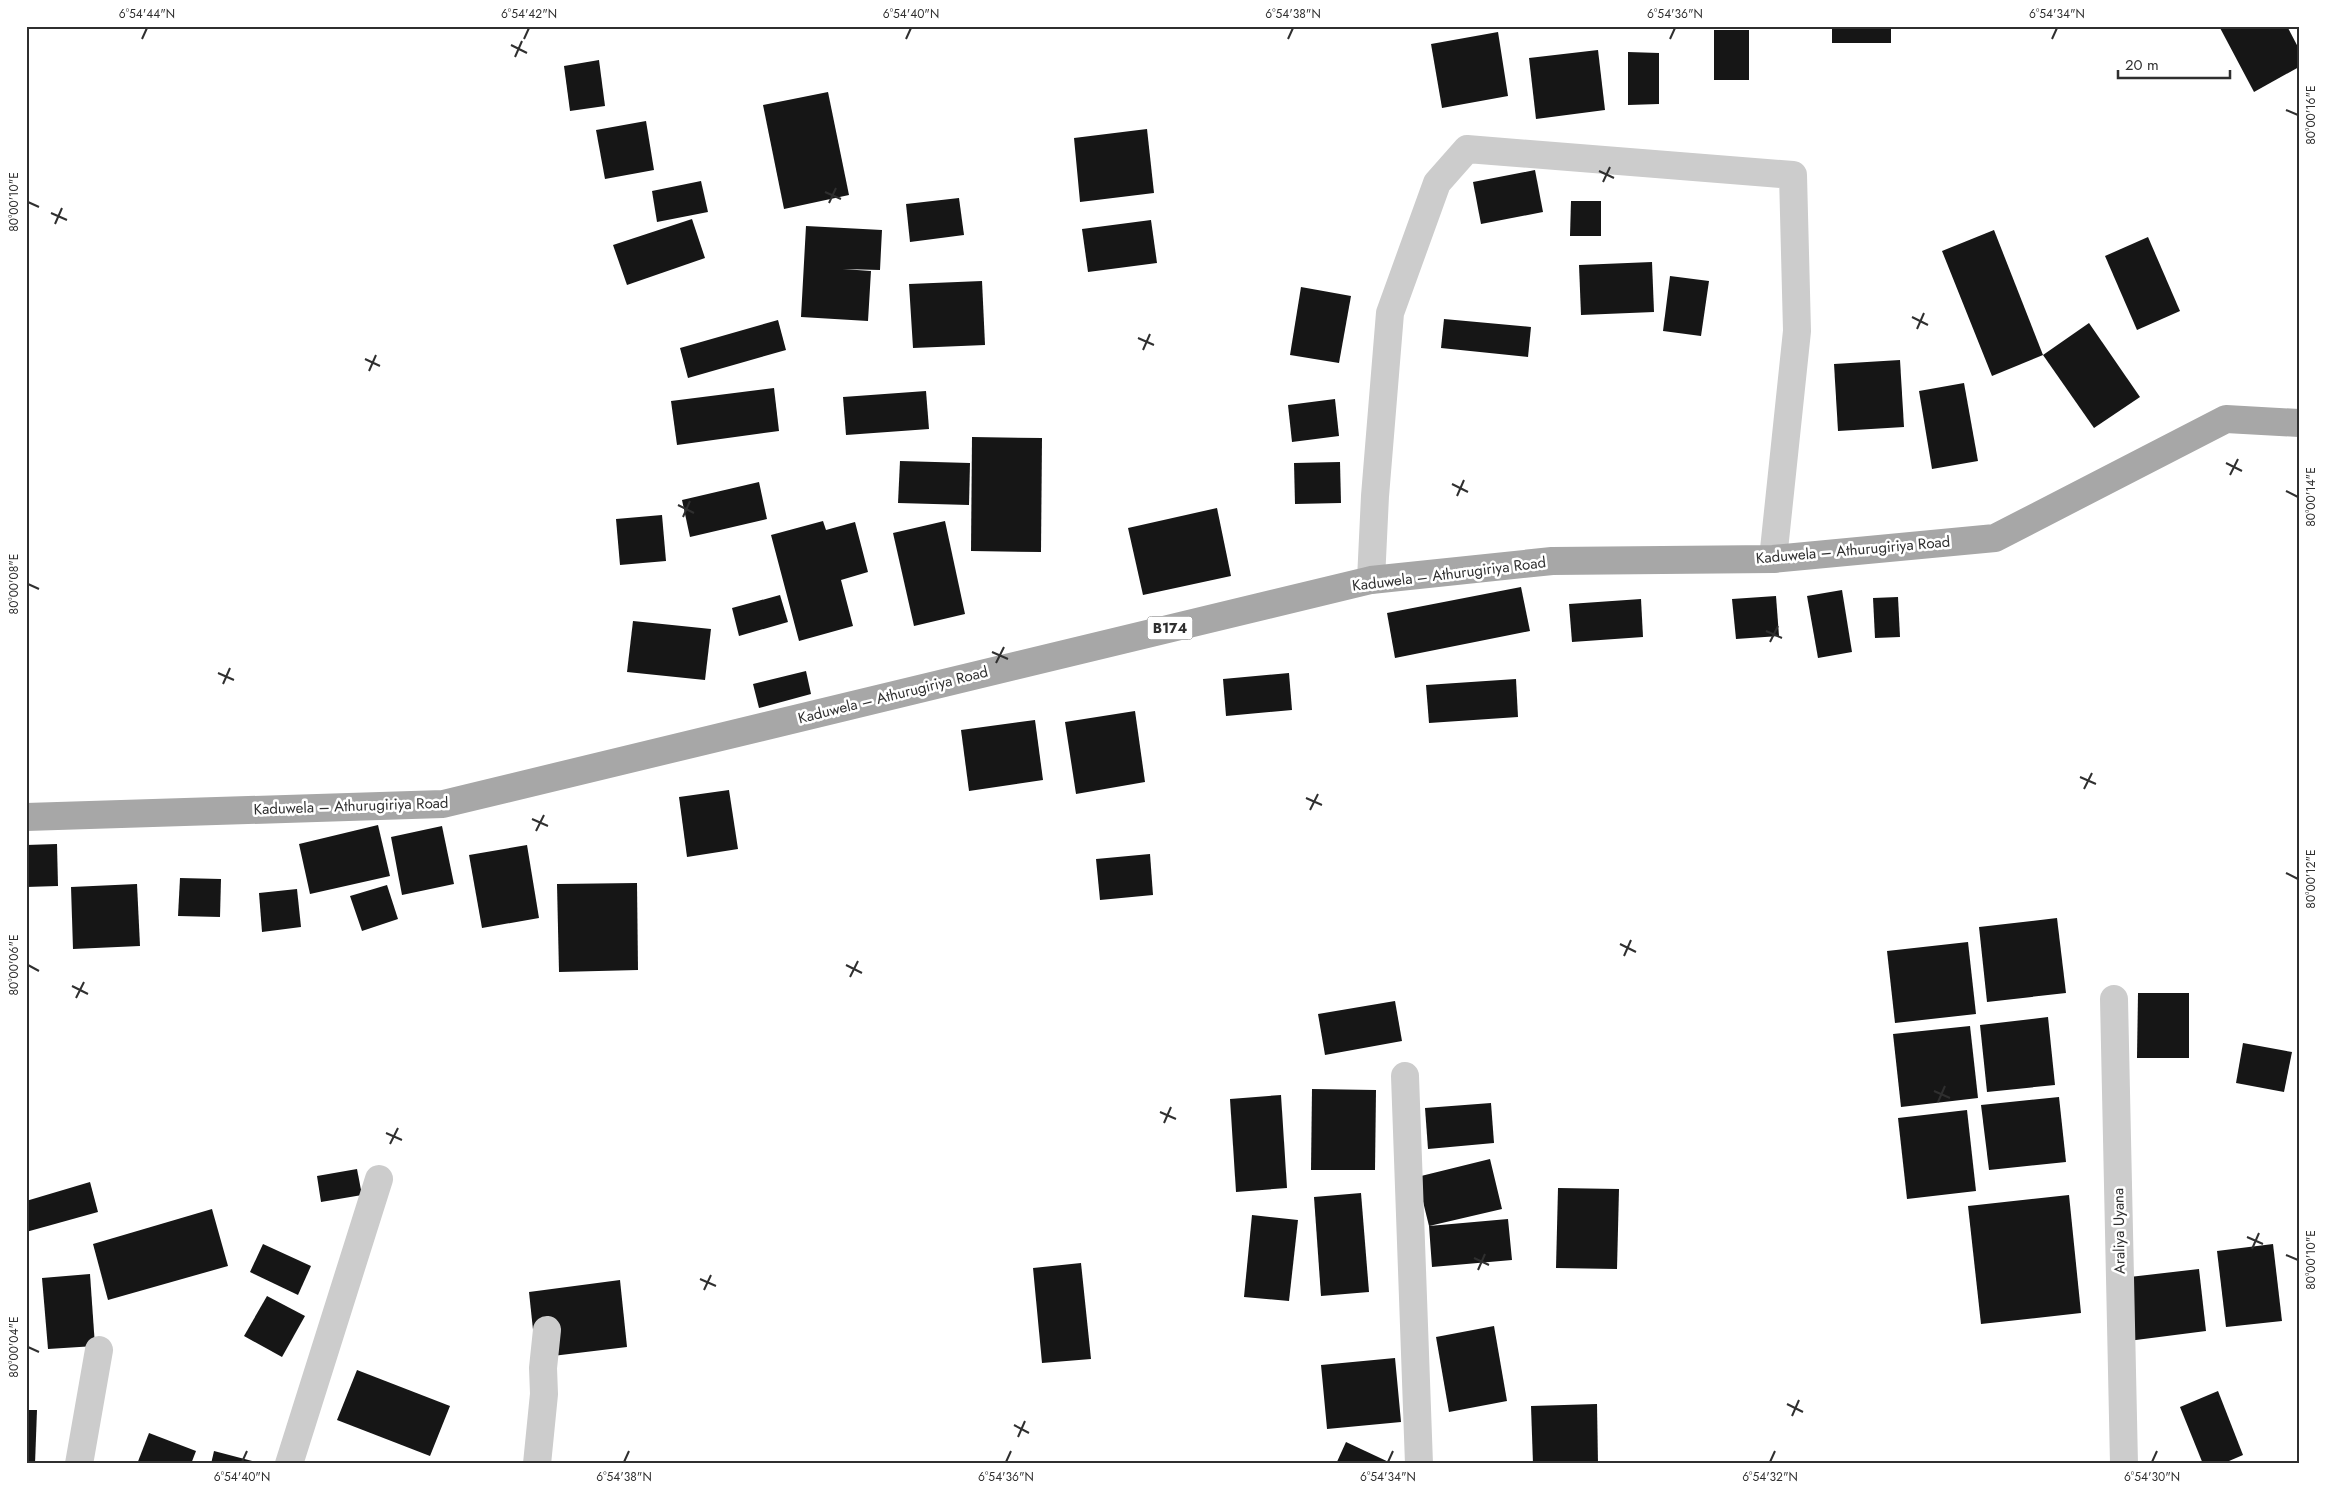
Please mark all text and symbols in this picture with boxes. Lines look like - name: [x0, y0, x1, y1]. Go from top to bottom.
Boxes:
- text: 6°54'44"N: [119, 5, 175, 23]
- text: 6°54'42"N: [501, 5, 557, 23]
- text: 6°54'40"N: [883, 5, 939, 23]
- text: 6°54'38"N: [1265, 5, 1321, 23]
- text: 6°54'36"N: [1647, 5, 1703, 23]
- text: 6°54'34"N: [2029, 5, 2085, 23]
- scale bar: [2118, 48, 2230, 80]
- text: 20 m: [2125, 54, 2159, 76]
- text: 80°00'16"E: [2302, 85, 2320, 145]
- text: 80°00'10"E: [5, 172, 23, 232]
- text: 80°00'14"E: [2302, 467, 2320, 527]
- street label: Kaduwela – Athurugiriya Road: [1755, 531, 1951, 569]
- street label: Kaduwela – Athurugiriya Road: [1351, 551, 1547, 597]
- text: 80°00'08"E: [5, 554, 23, 614]
- road number: B174: [1148, 616, 1192, 640]
- street label: Kaduwela – Athurugiriya Road: [796, 661, 990, 729]
- street label: Kaduwela – Athurugiriya Road: [253, 792, 449, 820]
- text: 80°00'12"E: [2302, 849, 2320, 909]
- text: 80°00'06"E: [5, 934, 23, 996]
- street label: Araliya Uyana: [2107, 1188, 2131, 1274]
- text: 80°00'10"E: [2302, 1230, 2320, 1290]
- text: 80°00'04"E: [5, 1316, 23, 1378]
- text: 6°54'40"N: [214, 1468, 270, 1486]
- text: 6°54'38"N: [596, 1468, 652, 1486]
- text: 6°54'36"N: [978, 1468, 1034, 1486]
- text: 6°54'34"N: [1360, 1468, 1416, 1486]
- text: 6°54'32"N: [1742, 1468, 1798, 1486]
- text: 6°54'30"N: [2124, 1468, 2180, 1486]

